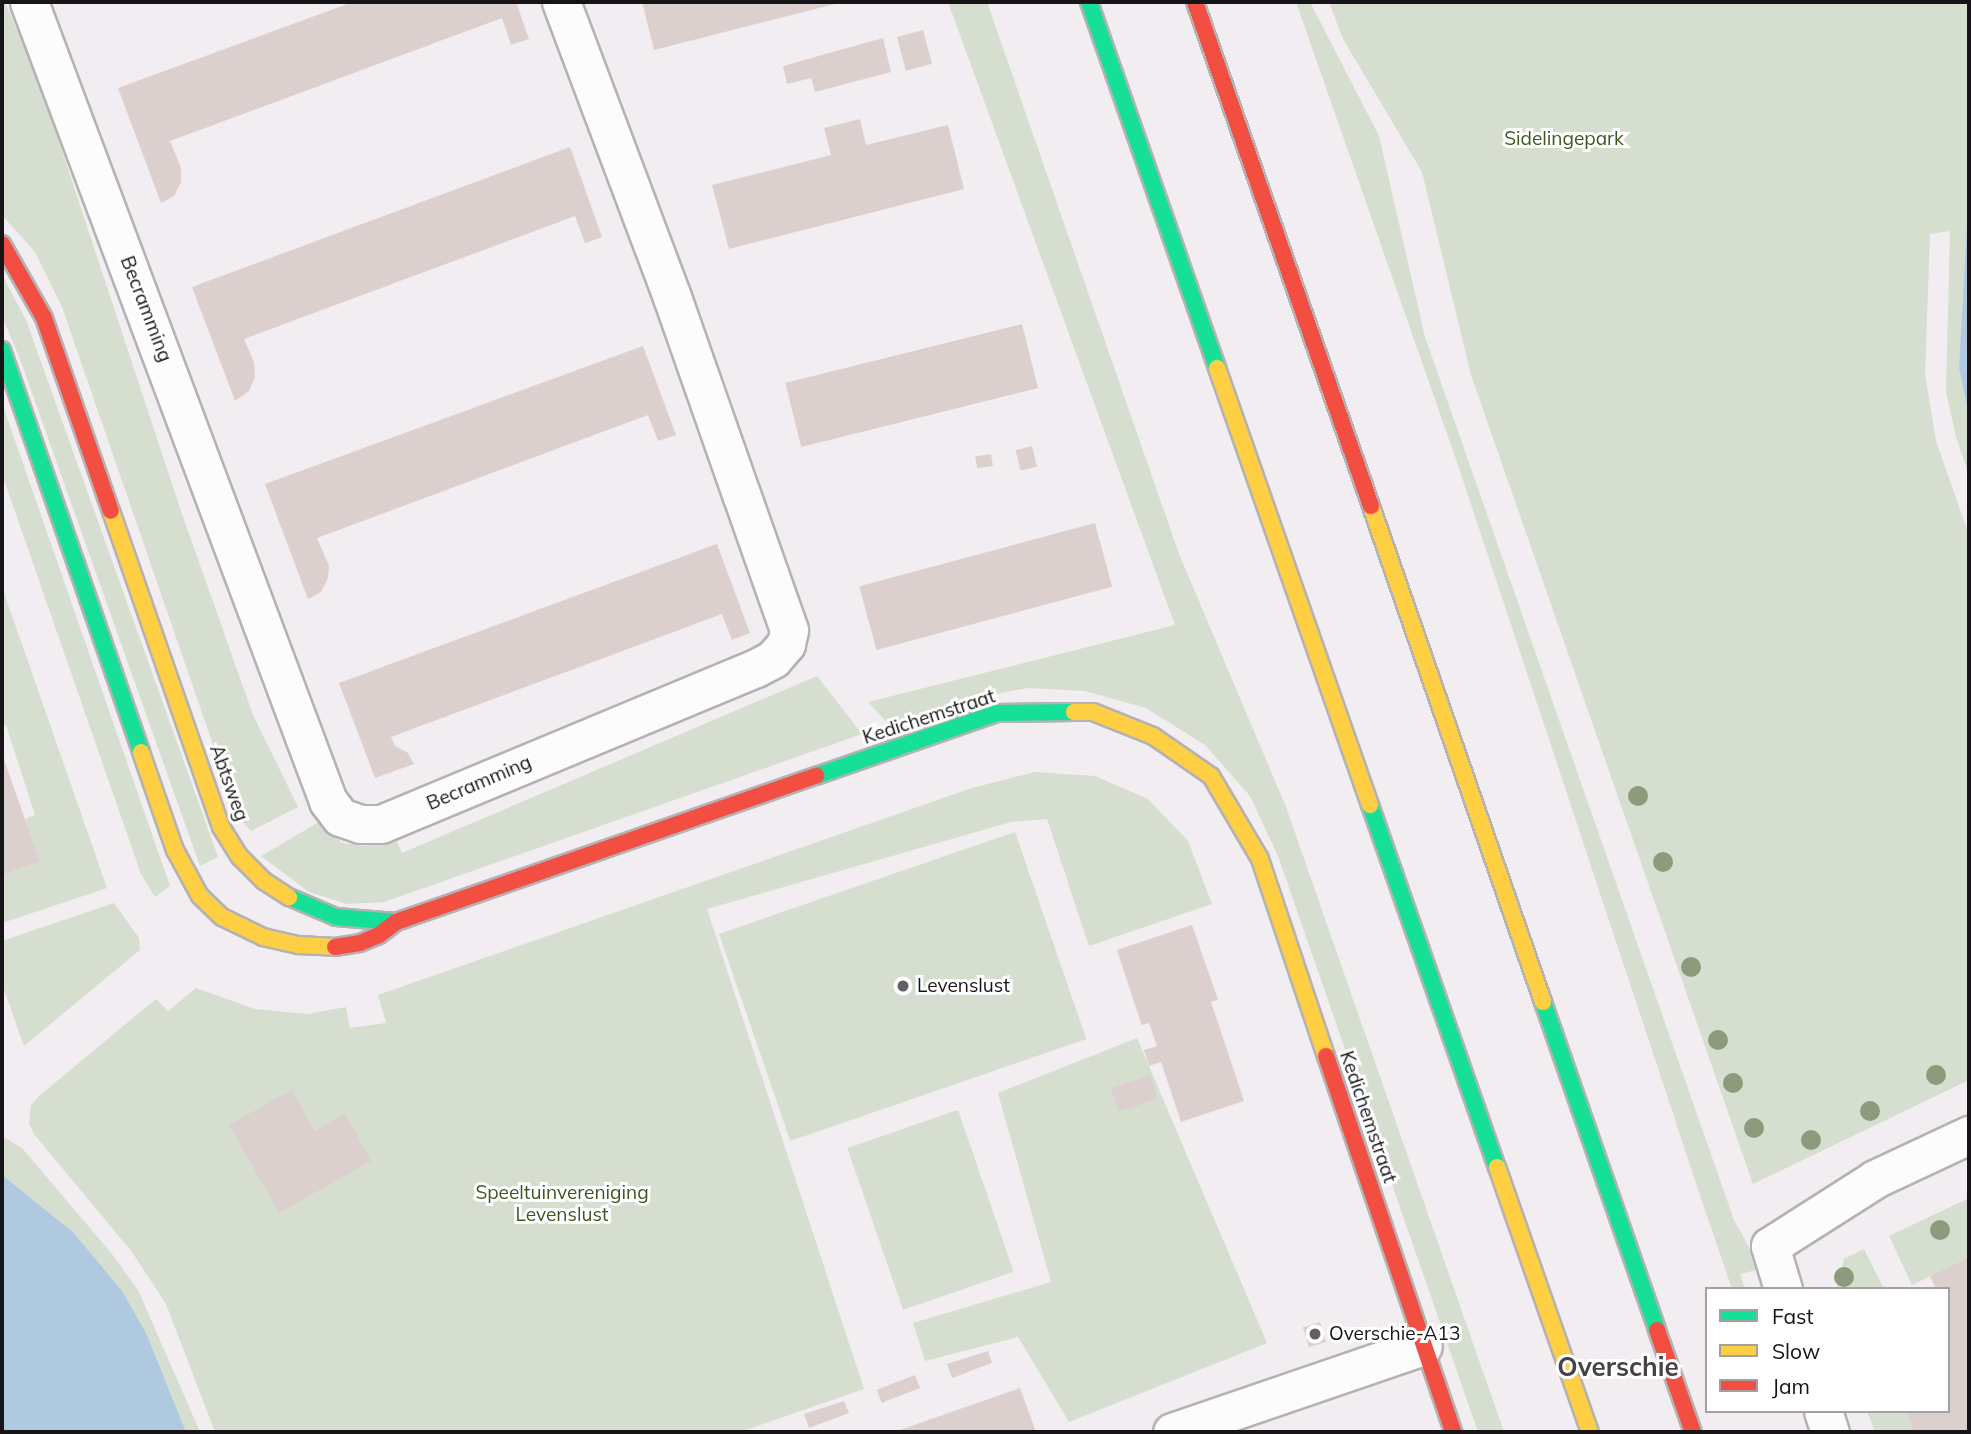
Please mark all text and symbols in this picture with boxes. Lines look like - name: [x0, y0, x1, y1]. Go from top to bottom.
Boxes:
- park label: Sidelingepark: [1504, 128, 1624, 150]
- street label: Becramming: [115, 253, 177, 365]
- street label: Kedichemstraat: [860, 685, 998, 749]
- street label: Abtsweg: [205, 742, 253, 824]
- street label: Becramming: [423, 751, 535, 815]
- place label: Levenslust: [917, 975, 1010, 997]
- marker: Levenslust: [895, 978, 911, 994]
- street label: Kedichemstraat: [1335, 1048, 1401, 1186]
- park label: Speeltuinvereniging Levenslust: [475, 1182, 649, 1226]
- legend: [1705, 1287, 1950, 1413]
- text: Fast: [1772, 1303, 1814, 1329]
- place label: Overschie-A13: [1329, 1323, 1460, 1345]
- marker: Overschie-A13: [1307, 1326, 1323, 1342]
- text: Slow: [1772, 1338, 1820, 1364]
- district label: Overschie: [1557, 1351, 1679, 1383]
- text: Jam: [1772, 1373, 1810, 1399]

